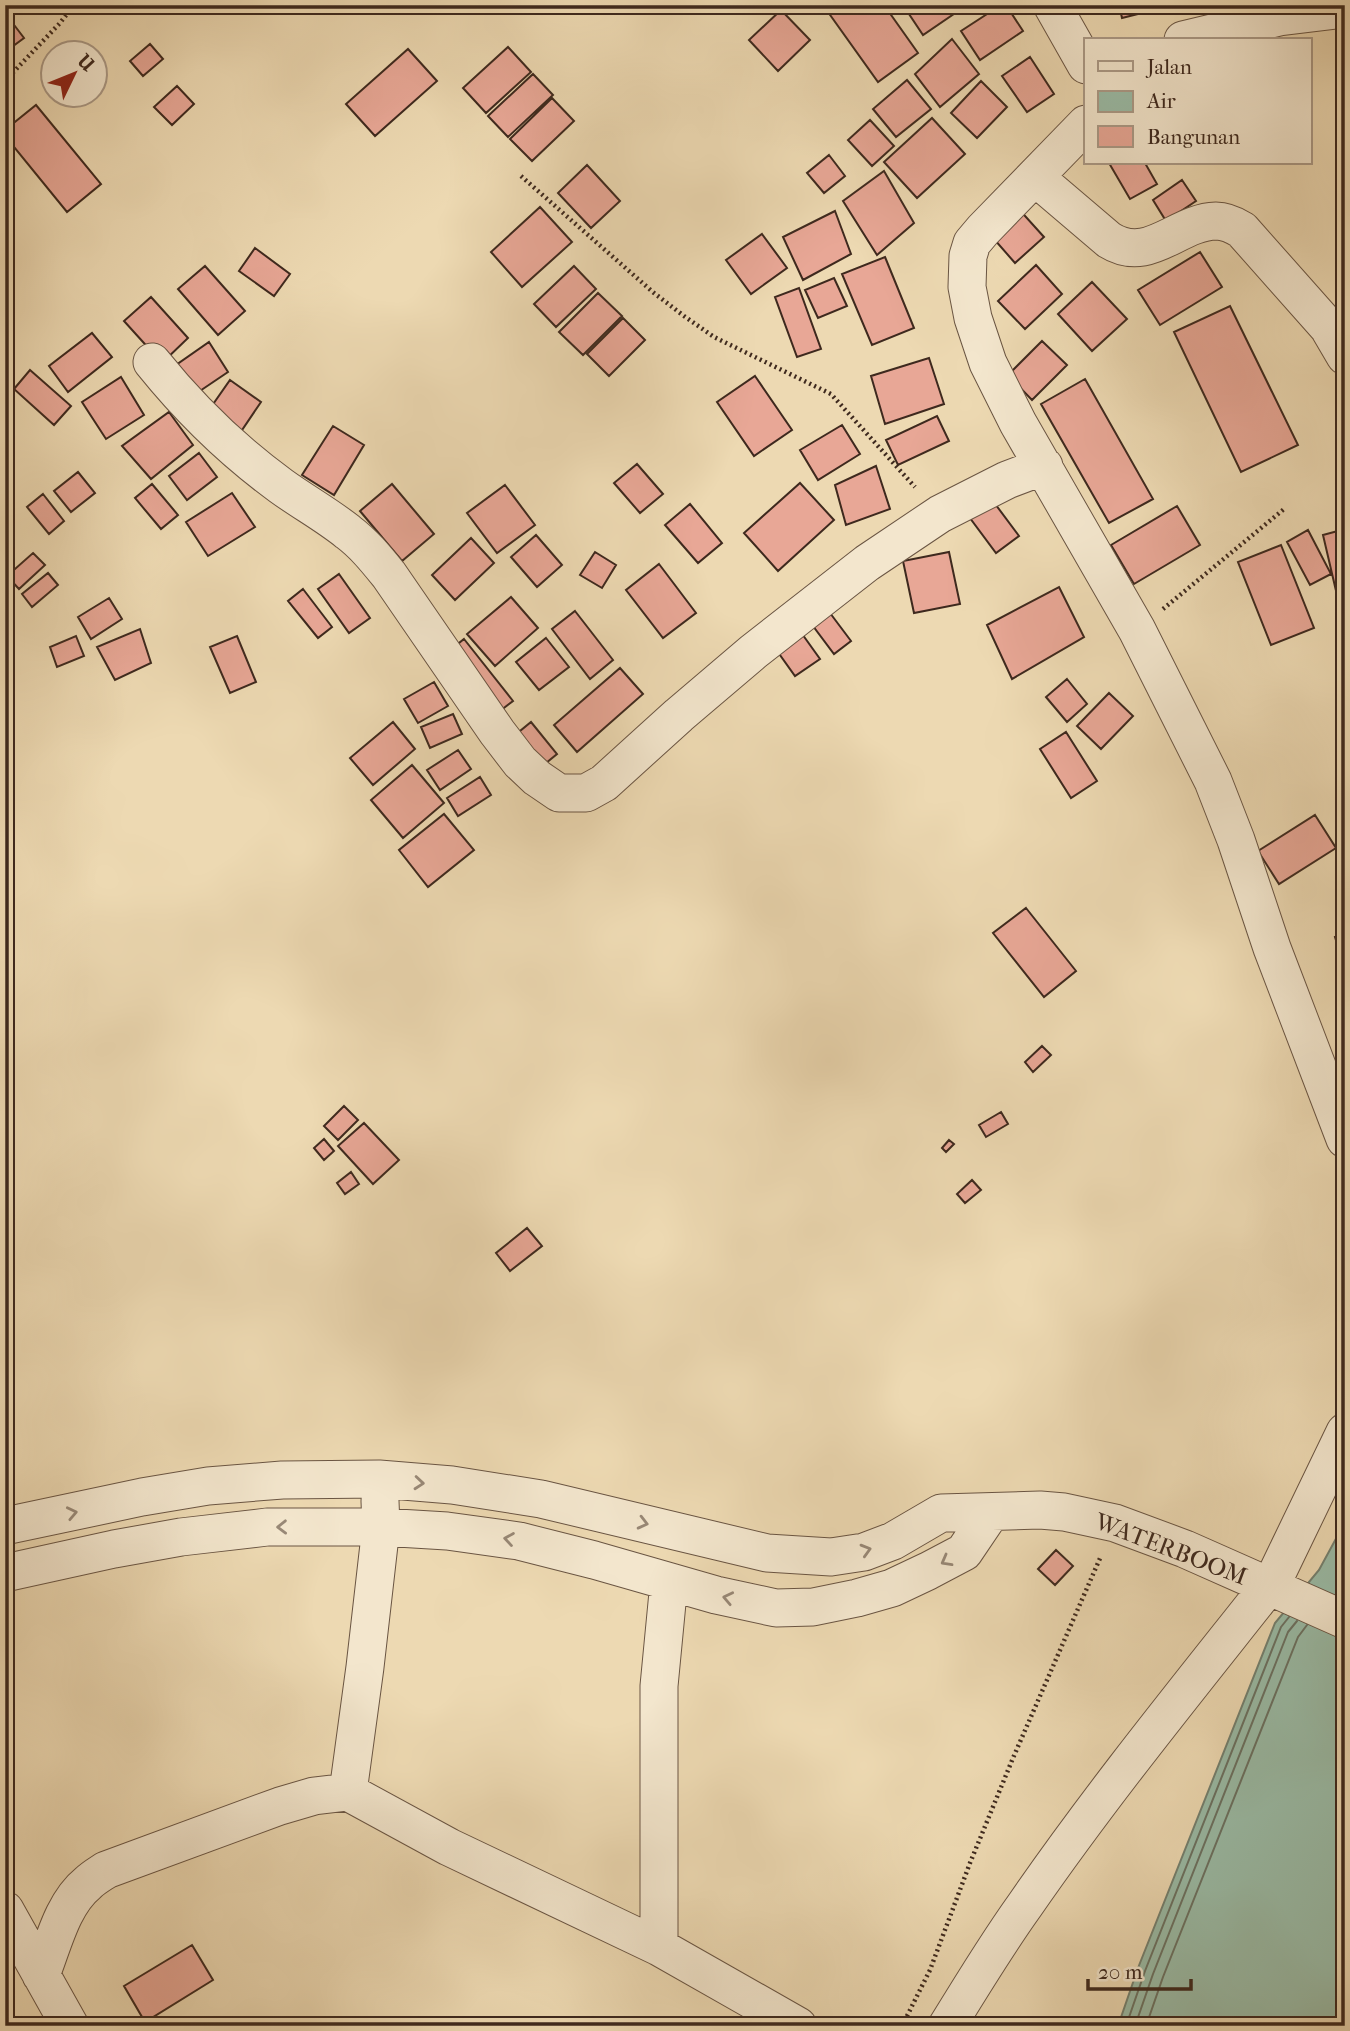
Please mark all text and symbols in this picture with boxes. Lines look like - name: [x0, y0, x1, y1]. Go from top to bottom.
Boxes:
- north arrow: [38, 38, 108, 108]
- legend: [1084, 38, 1312, 164]
- text: U: [72, 49, 99, 76]
- text: Jalan: [1145, 55, 1192, 79]
- text: Air: [1146, 89, 1176, 113]
- text: Bangunan: [1147, 125, 1240, 149]
- one-way arrow: [414, 1475, 425, 1490]
- one-way arrow: [66, 1506, 78, 1521]
- street label: WATERBOOM: [1090, 1507, 1251, 1591]
- one-way arrow: [637, 1515, 649, 1529]
- one-way arrow: [276, 1519, 287, 1534]
- one-way arrow: [503, 1532, 514, 1547]
- one-way arrow: [859, 1544, 871, 1559]
- one-way arrow: [941, 1553, 954, 1567]
- one-way arrow: [722, 1591, 734, 1606]
- scale bar: [1088, 1947, 1191, 1991]
- text: 20 m: [1098, 1960, 1143, 1984]

